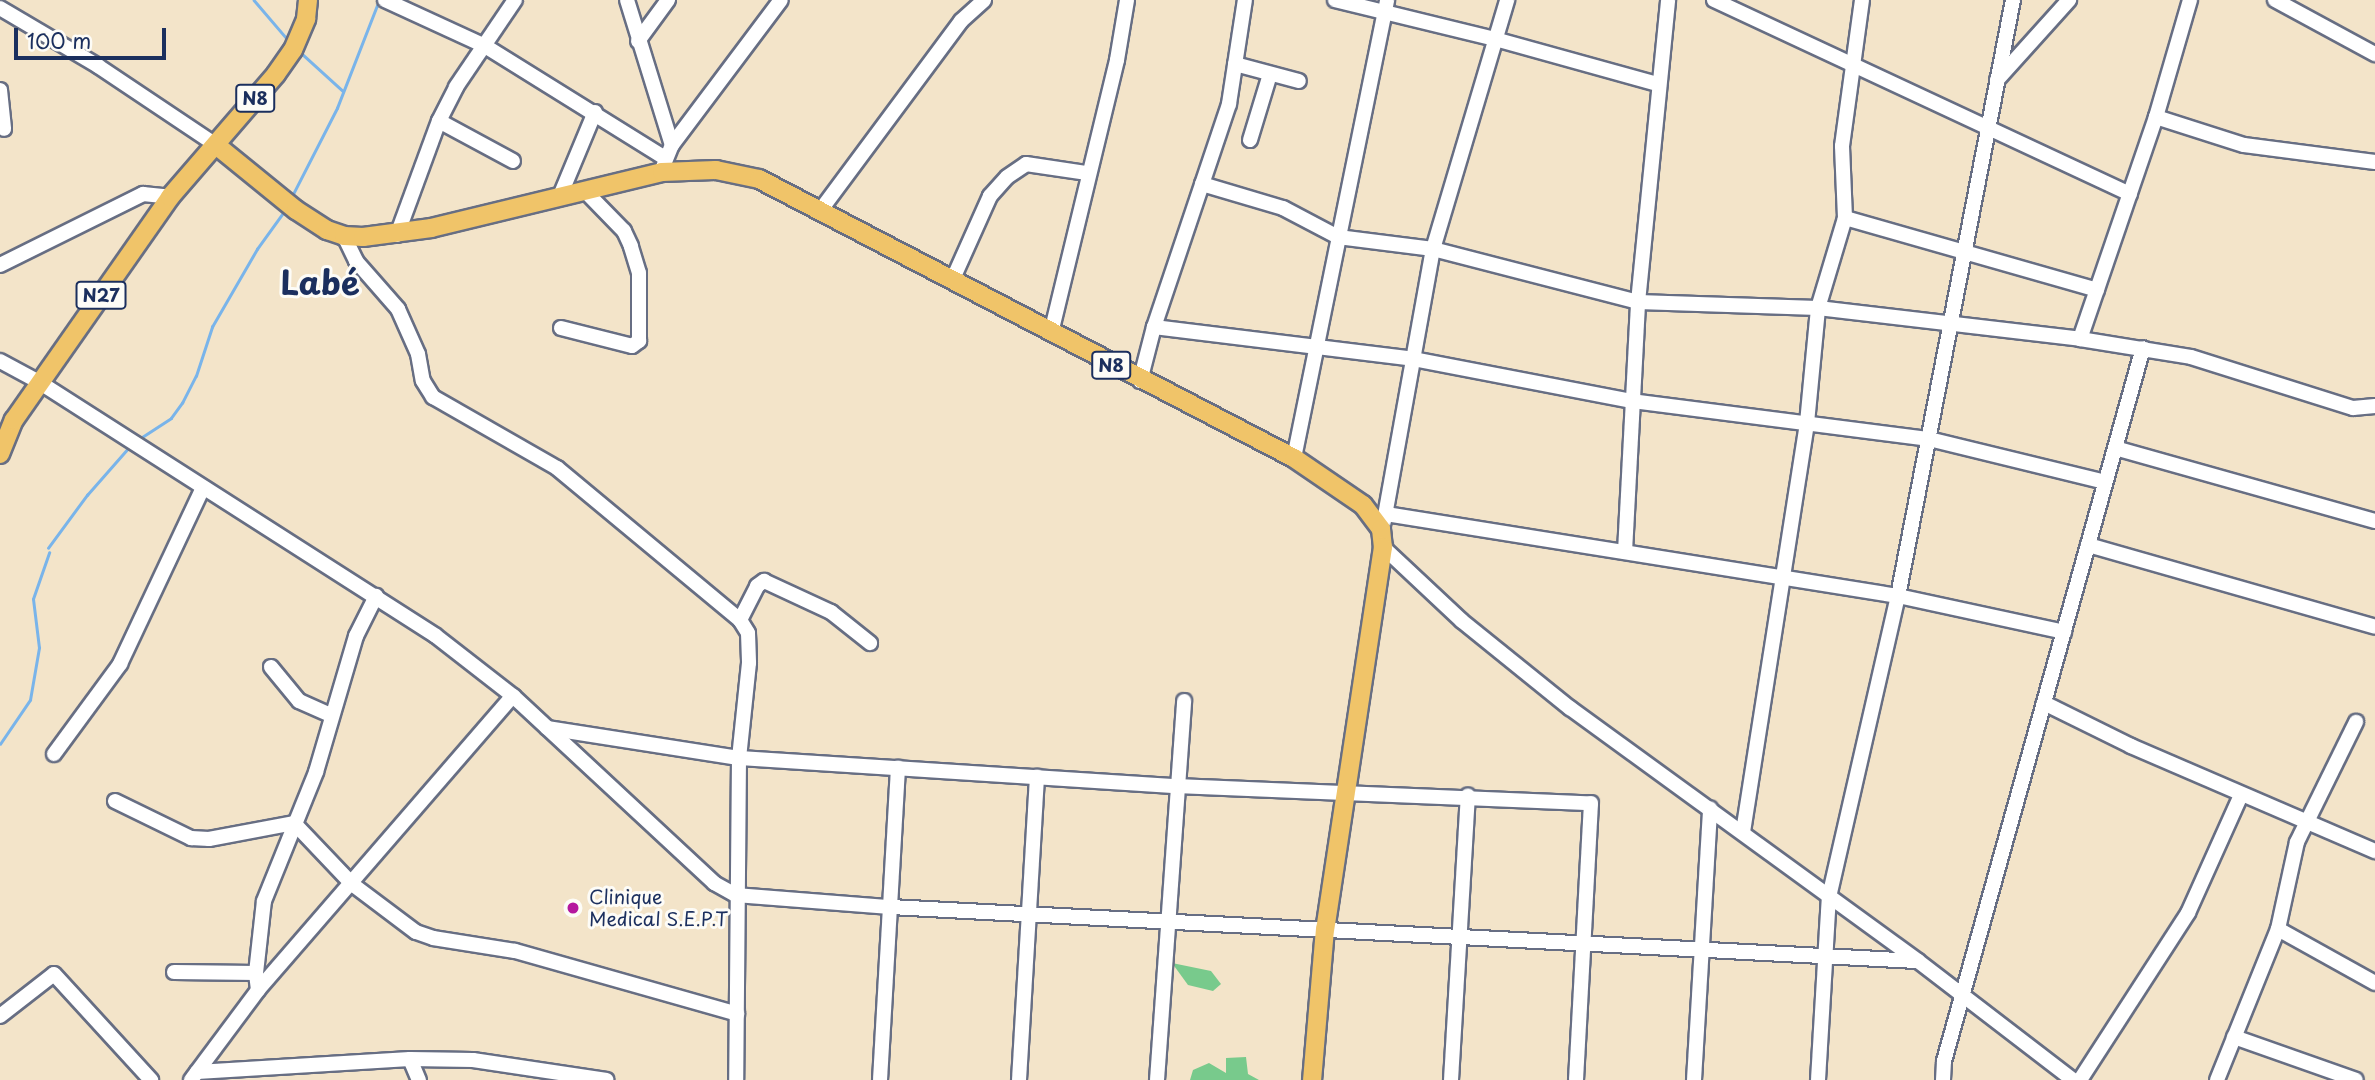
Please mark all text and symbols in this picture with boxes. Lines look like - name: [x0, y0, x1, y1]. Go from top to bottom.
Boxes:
- scale bar: [18, 14, 170, 58]
- text: 100 m: [27, 24, 91, 56]
- road number: N8: [234, 84, 276, 113]
- district label: Labé: [280, 262, 360, 302]
- road number: N27: [75, 281, 127, 310]
- road number: N8: [1090, 351, 1132, 380]
- place label: Clinique Medical S.E.P.T: [589, 886, 728, 930]
- marker: Clinique Medical S.E.P.T: [563, 898, 583, 918]

